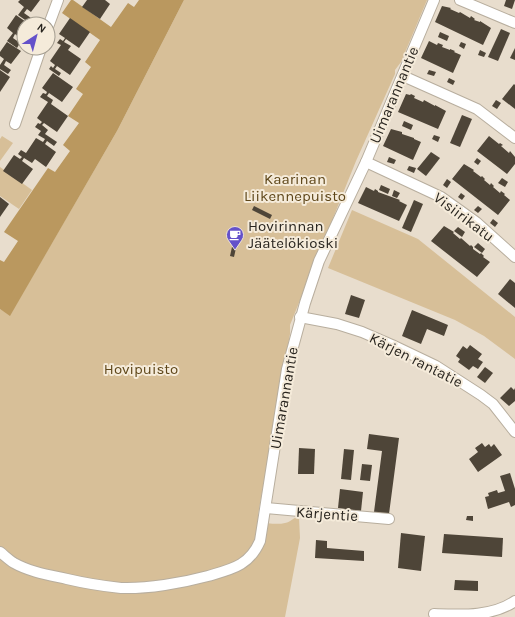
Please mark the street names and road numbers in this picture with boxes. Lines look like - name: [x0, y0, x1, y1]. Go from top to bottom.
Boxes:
- street label: Uimarannantie: [366, 44, 422, 146]
- street label: Visiirikatu: [430, 188, 498, 246]
- street label: Kärjen rantatie: [366, 329, 466, 391]
- street label: Uimarannantie: [266, 345, 302, 451]
- street label: Kärjentie: [295, 503, 359, 525]

